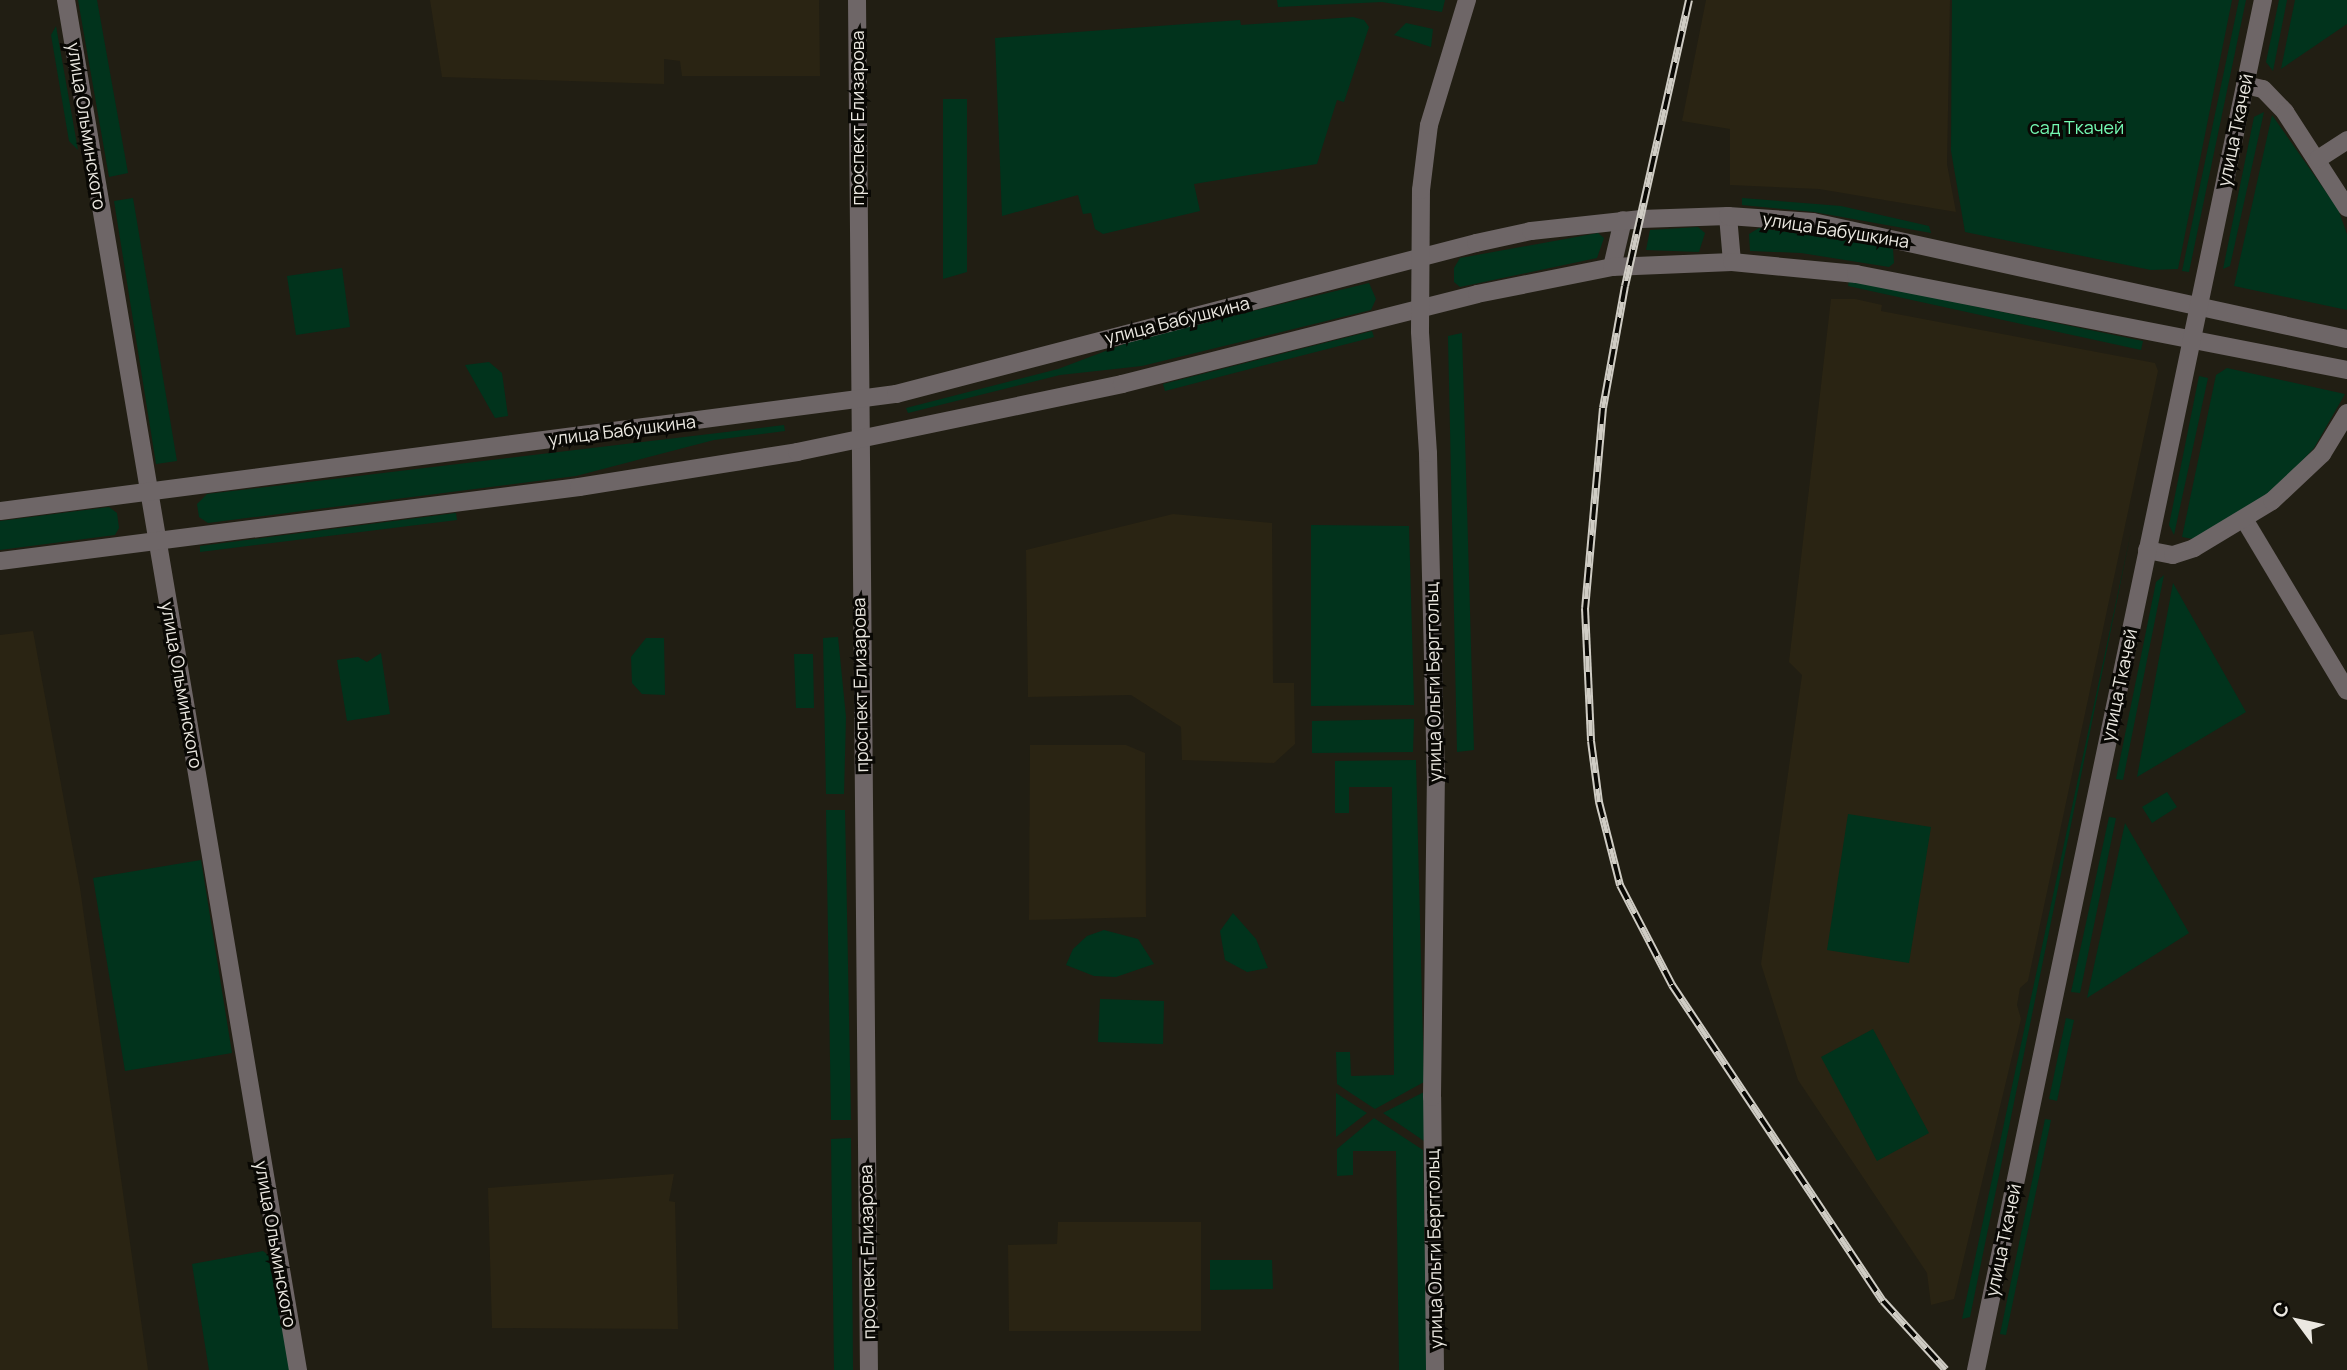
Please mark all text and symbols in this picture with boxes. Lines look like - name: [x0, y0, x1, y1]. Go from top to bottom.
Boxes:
- street label: проспект Елизарова: [846, 31, 868, 205]
- street label: улица Ольминского: [63, 41, 111, 211]
- street label: улица Ткачей: [2213, 72, 2257, 188]
- park label: сад Ткачей: [2030, 116, 2124, 138]
- street label: улица Бабушкина: [1761, 208, 1911, 252]
- street label: улица Бабушкина: [1102, 292, 1252, 348]
- street label: улица Бабушкина: [547, 410, 697, 450]
- street label: улица Ольги Берггольц: [1420, 582, 1446, 782]
- street label: проспект Елизарова: [848, 597, 872, 773]
- street label: улица Ольминского: [157, 600, 207, 770]
- street label: улица Ткачей: [2097, 627, 2141, 743]
- street label: улица Ольги Берггольц: [1421, 1149, 1447, 1349]
- street label: улица Ольминского: [251, 1159, 301, 1329]
- street label: проспект Елизарова: [855, 1164, 879, 1340]
- street label: улица Ткачей: [1981, 1182, 2025, 1298]
- north arrow: [2263, 1286, 2333, 1356]
- text: С: [2266, 1297, 2295, 1323]

